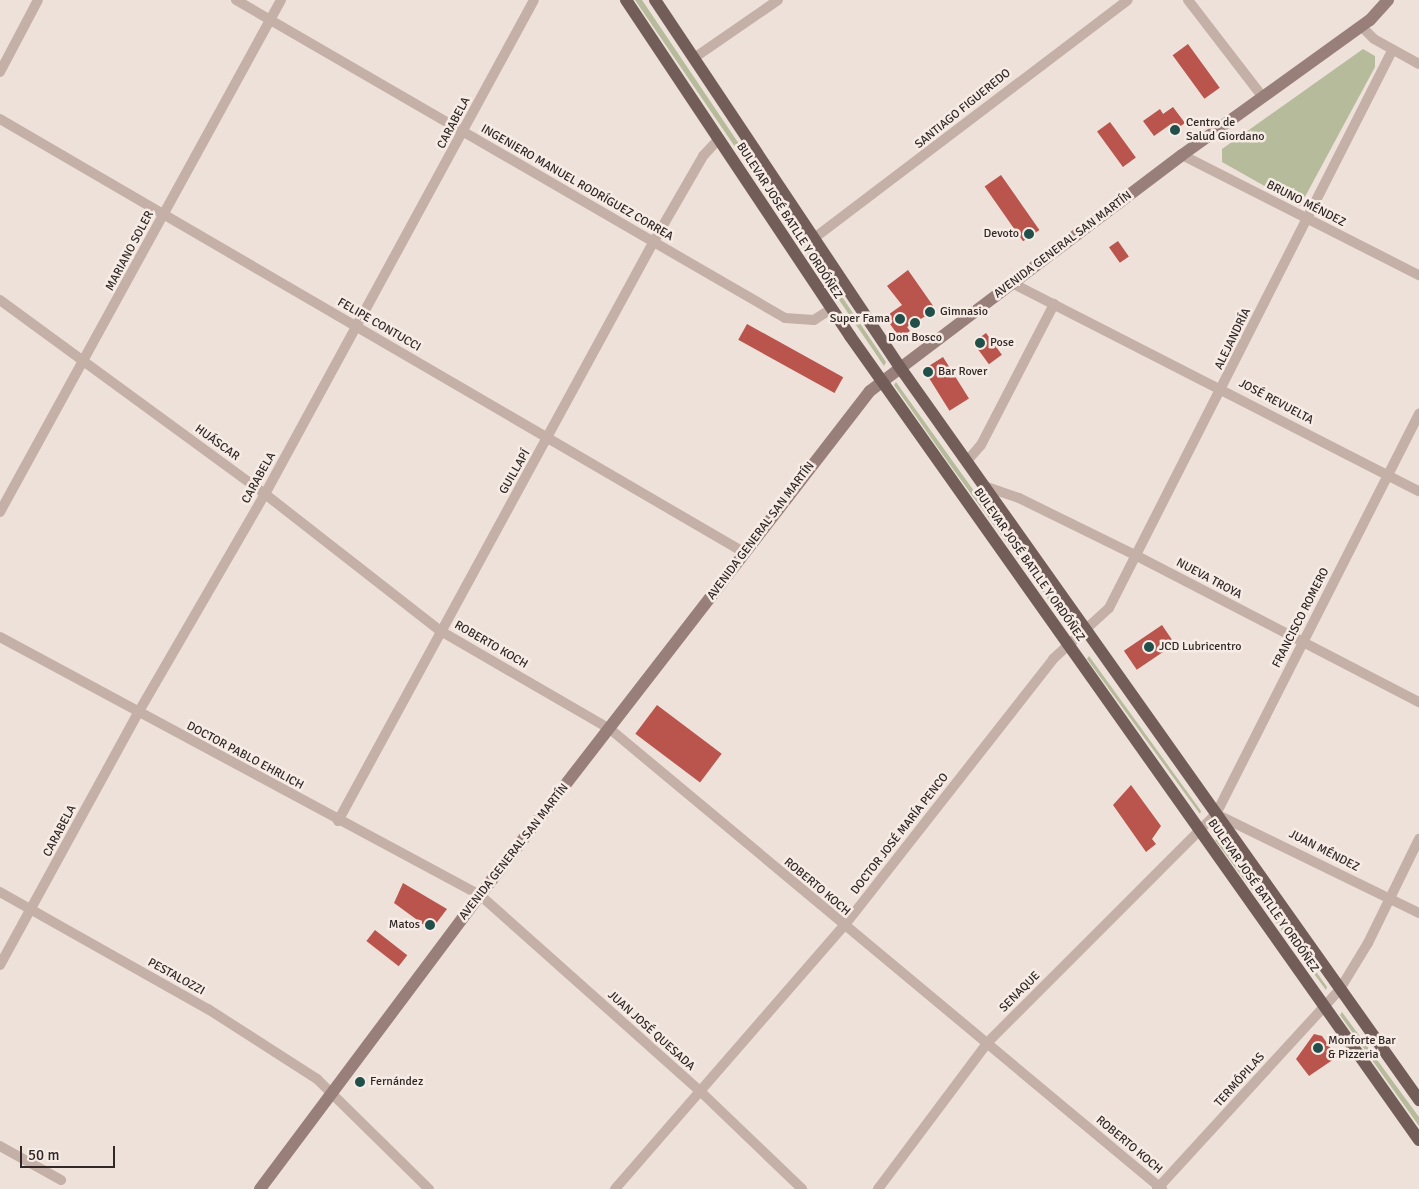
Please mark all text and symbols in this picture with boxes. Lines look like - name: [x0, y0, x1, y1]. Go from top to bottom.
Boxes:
- street label: SANTIAGO FIGUEREDO: [912, 66, 1014, 152]
- street label: CARABELA: [434, 95, 474, 151]
- place label: Centro de Salud Giordano: [1186, 116, 1264, 144]
- street label: INGENIERO MANUEL RODRÍGUEZ CORREA: [478, 122, 676, 244]
- marker: Centro de Salud Giordano: [1168, 123, 1182, 137]
- street label: BULEVAR JOSÉ BATLLE Y ORDÓÑEZ: [733, 140, 845, 302]
- street label: BRUNO MÉNDEZ: [1264, 178, 1348, 230]
- street label: AVENIDA GENERAL SAN MARTÍN: [991, 188, 1135, 302]
- street label: MARIANO SOLER: [103, 209, 157, 293]
- place label: Devoto: [984, 227, 1019, 241]
- marker: Devoto: [1023, 228, 1035, 240]
- street label: FELIPE CONTUCCI: [335, 295, 423, 355]
- place label: Gimnasio: [940, 305, 988, 319]
- marker: Gimnasio: [924, 306, 936, 318]
- street label: ALEJANDRÍA: [1212, 306, 1254, 372]
- place label: Super Fama: [830, 312, 890, 326]
- marker: Super Fama: [894, 313, 906, 325]
- marker: Don Bosco: [909, 317, 921, 329]
- place label: Don Bosco: [888, 331, 942, 345]
- place label: Pose: [990, 336, 1014, 350]
- marker: Pose: [974, 337, 986, 349]
- place label: Bar Rover: [938, 365, 987, 379]
- marker: Bar Rover: [922, 366, 934, 378]
- street label: JOSÉ REVUELTA: [1236, 376, 1316, 428]
- street label: HUÁSCAR: [192, 422, 242, 464]
- street label: GUILLAPÍ: [496, 447, 534, 497]
- street label: CARABELA: [239, 450, 279, 506]
- street label: AVENIDA GENERAL SAN MARTÍN: [704, 459, 818, 603]
- street label: BULEVAR JOSÉ BATLLE Y ORDÓÑEZ: [970, 486, 1088, 644]
- street label: NUEVA TROYA: [1174, 556, 1244, 602]
- street label: FRANCISCO ROMERO: [1270, 566, 1332, 670]
- street label: ROBERTO KOCH: [452, 618, 530, 672]
- place label: JCD Lubricentro: [1159, 640, 1241, 654]
- marker: JCD Lubricentro: [1143, 641, 1155, 653]
- street label: DOCTOR PABLO EHRLICH: [184, 719, 306, 793]
- street label: DOCTOR JOSÉ MARÍA PENCO: [848, 770, 952, 898]
- street label: AVENIDA GENERAL SAN MARTÍN: [456, 781, 572, 923]
- street label: CARABELA: [40, 803, 80, 859]
- street label: BULEVAR JOSÉ BATLLE Y ORDÓÑEZ: [1204, 817, 1322, 975]
- street label: JUAN MÉNDEZ: [1286, 827, 1362, 875]
- street label: ROBERTO KOCH: [781, 855, 853, 919]
- place label: Matos: [389, 918, 420, 932]
- marker: Matos: [424, 919, 436, 931]
- street label: PESTALOZZI: [145, 955, 207, 999]
- street label: SENAQUE: [997, 969, 1043, 1015]
- street label: JUAN JOSÉ QUESADA: [604, 988, 698, 1074]
- place label: Monforte Bar & Pizzeria: [1328, 1034, 1396, 1062]
- marker: Monforte Bar & Pizzeria: [1312, 1042, 1324, 1054]
- street label: TERMÓPILAS: [1212, 1050, 1268, 1110]
- place label: Fernández: [370, 1075, 423, 1089]
- marker: Fernández: [354, 1076, 366, 1088]
- street label: ROBERTO KOCH: [1093, 1113, 1165, 1177]
- scale bar: [22, 1136, 118, 1168]
- text: 50 m: [28, 1146, 59, 1164]

